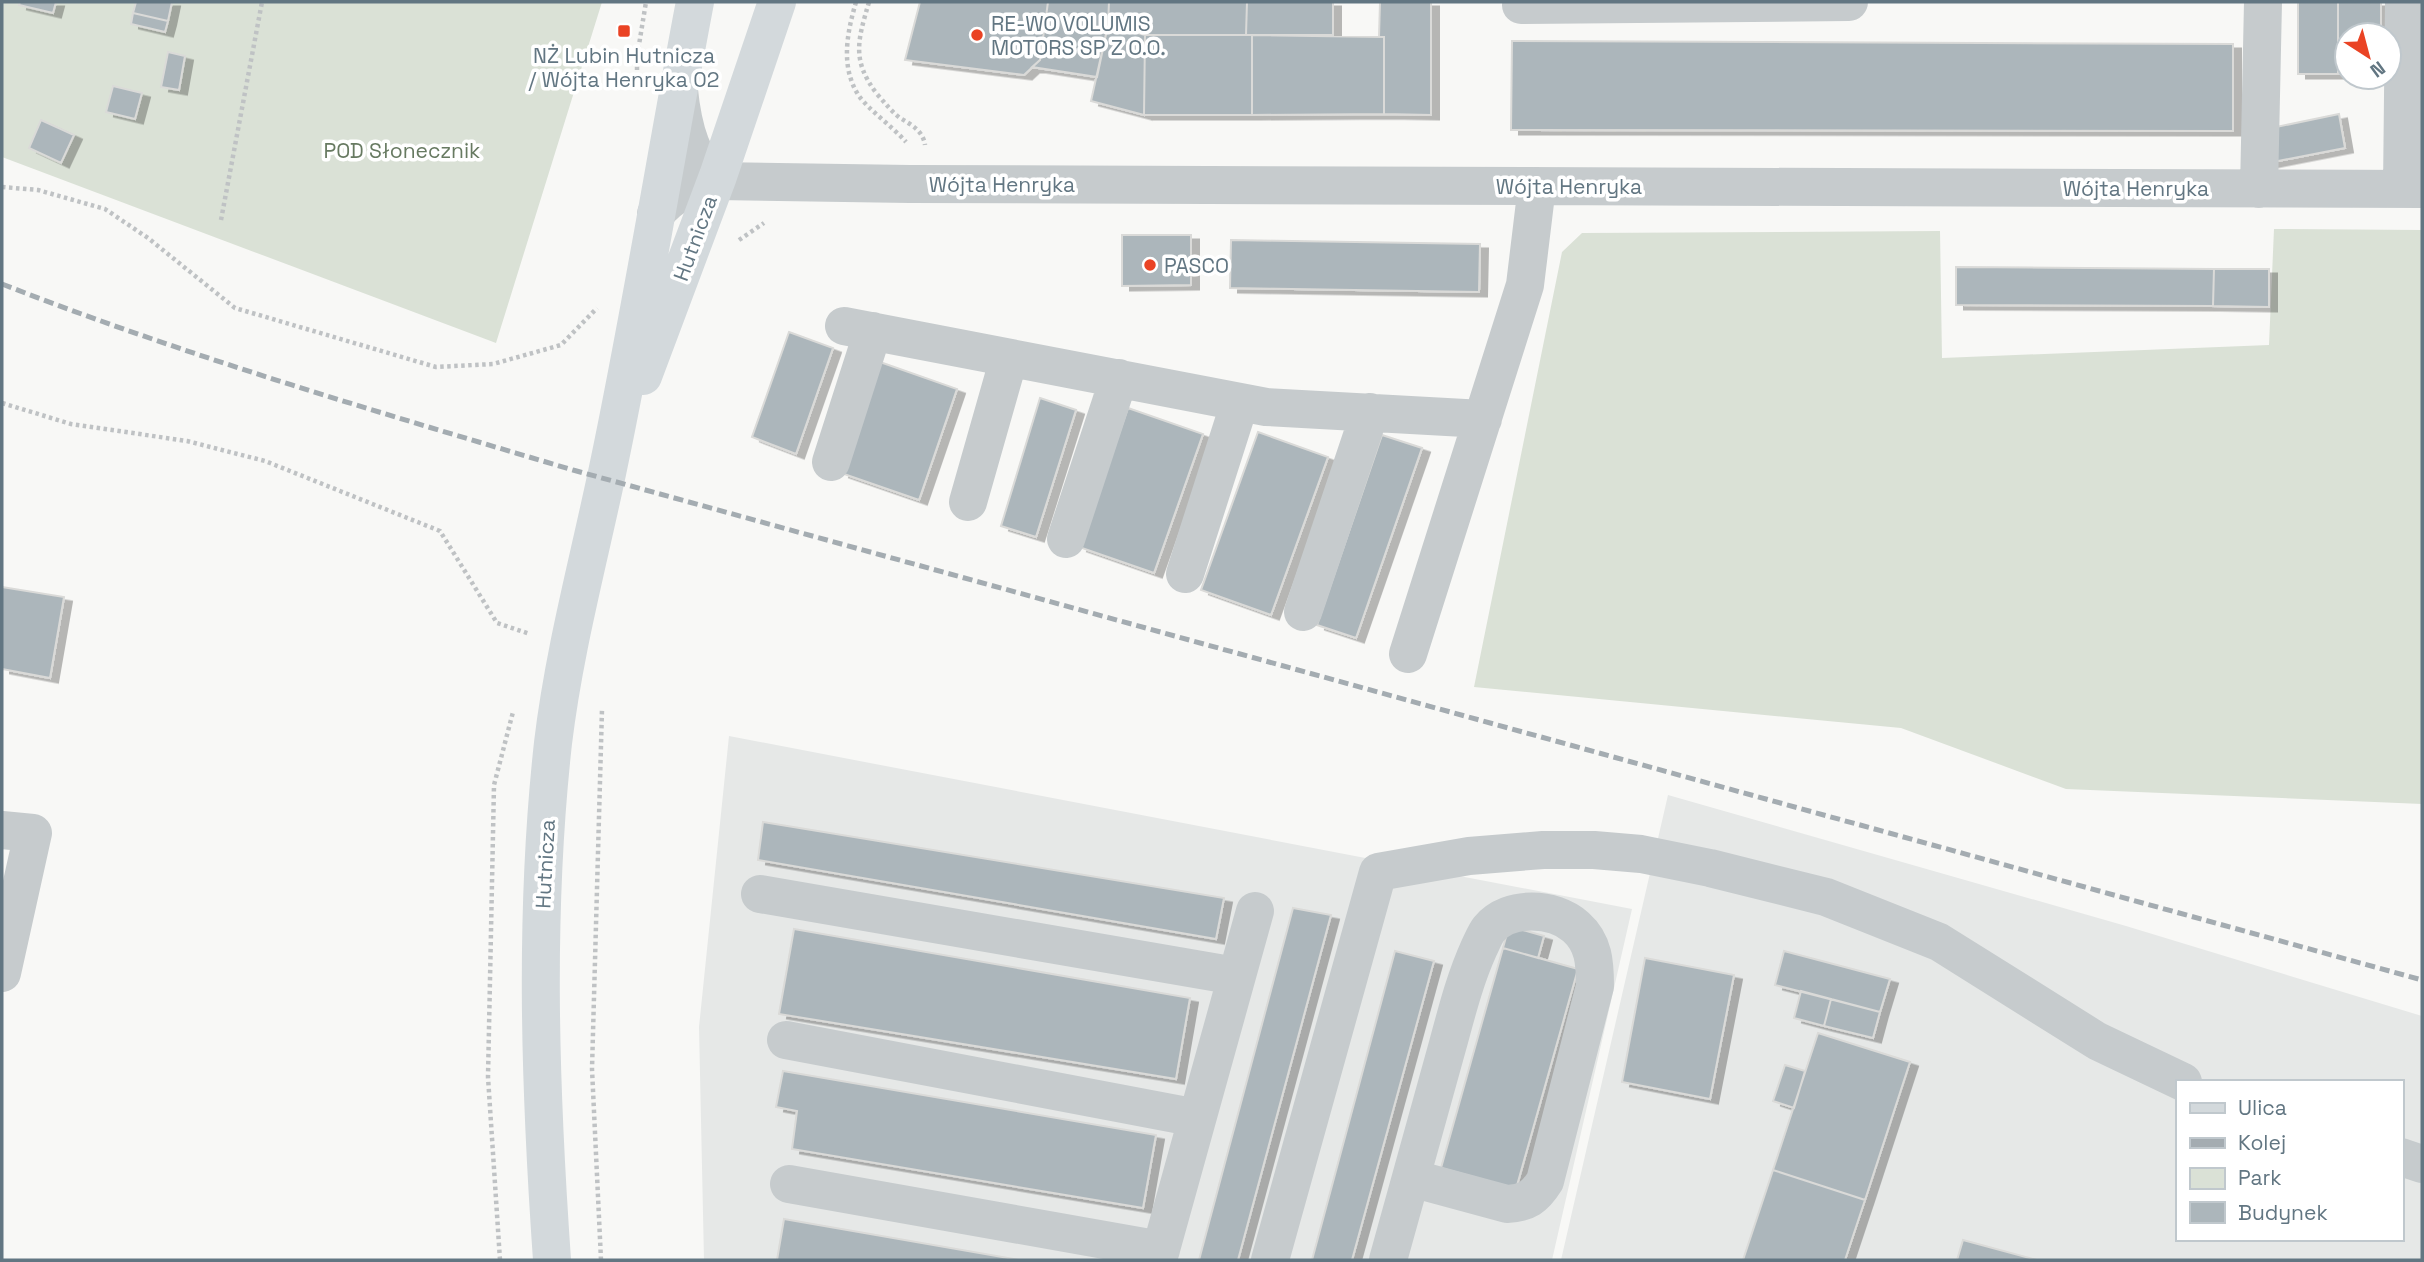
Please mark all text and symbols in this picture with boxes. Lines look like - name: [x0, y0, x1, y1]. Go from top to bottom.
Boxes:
- place label: RE-WO VOLUMIS MOTORS SP Z O.O.: [991, 10, 1166, 61]
- north arrow: [2333, 21, 2403, 91]
- marker: NŻ Lubin Hutnicza / Wójta Henryka 02: [616, 23, 632, 39]
- marker: RE-WO VOLUMIS MOTORS SP Z O.O.: [969, 27, 985, 43]
- place label: NŻ Lubin Hutnicza / Wójta Henryka 02: [529, 42, 719, 93]
- text: N: [2365, 55, 2390, 83]
- park label: POD Słonecznik: [324, 137, 480, 164]
- street label: Wójta Henryka: [929, 171, 1075, 198]
- street label: Wójta Henryka: [1496, 173, 1642, 200]
- street label: Wójta Henryka: [2063, 175, 2209, 202]
- street label: Hutnicza: [667, 191, 723, 285]
- place label: PASCO: [1164, 252, 1229, 279]
- marker: PASCO: [1142, 257, 1158, 273]
- street label: Hutnicza: [529, 819, 561, 909]
- legend: [2176, 1080, 2403, 1241]
- text: Ulica: [2238, 1094, 2287, 1121]
- text: Kolej: [2238, 1129, 2286, 1156]
- text: Park: [2238, 1164, 2282, 1191]
- text: Budynek: [2238, 1199, 2328, 1226]

